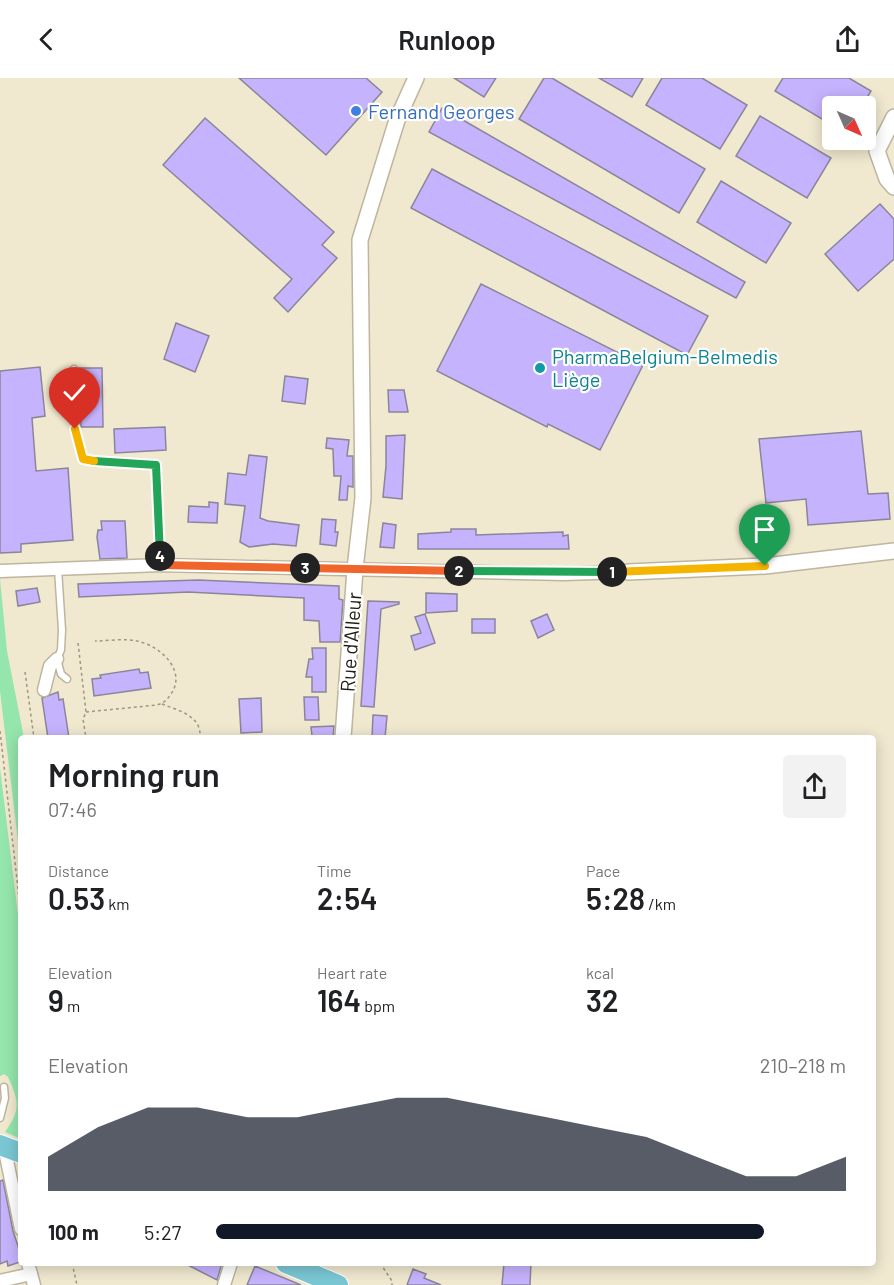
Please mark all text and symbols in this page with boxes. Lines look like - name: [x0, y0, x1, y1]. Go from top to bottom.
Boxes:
- icon: back: [30, 23, 63, 56]
- text: Runloop: [398, 23, 496, 55]
- icon: share: [831, 23, 864, 56]
- north arrow: [822, 96, 876, 150]
- map controls: [822, 96, 876, 150]
- place label: Fernand Georges: [368, 99, 515, 123]
- marker: Fernand Georges: [349, 104, 363, 118]
- place label: PharmaBelgium-Belmedis Liège: [552, 344, 778, 391]
- marker: PharmaBelgium-Belmedis Liège: [533, 361, 547, 375]
- pin: [49, 367, 100, 429]
- icon: check: [58, 376, 91, 409]
- pin: [739, 504, 790, 566]
- icon: arrive: [748, 513, 781, 546]
- pin: 4: [145, 541, 175, 571]
- text: 4: [155, 546, 165, 565]
- pin: 3: [290, 553, 320, 583]
- pin: 2: [444, 556, 474, 586]
- pin: 1: [597, 557, 627, 587]
- text: 3: [301, 558, 309, 577]
- text: 2: [455, 561, 463, 580]
- text: 1: [609, 562, 615, 581]
- street label: Rue d'Alleur: [335, 591, 365, 693]
- text: Morning run: [48, 754, 220, 794]
- button: share: [783, 755, 846, 818]
- text: 07:46: [48, 797, 97, 821]
- text: Distance: [48, 861, 109, 880]
- text: Time: [317, 861, 352, 880]
- text: Pace: [586, 861, 620, 880]
- text: 0.53: [48, 880, 105, 916]
- text: 2:54: [317, 880, 378, 916]
- text: 5:28: [586, 880, 645, 916]
- text: km: [105, 894, 130, 913]
- text: /km: [645, 894, 676, 913]
- text: Elevation: [48, 963, 112, 982]
- text: Heart rate: [317, 963, 387, 982]
- text: kcal: [586, 963, 614, 982]
- text: 9: [48, 982, 64, 1018]
- text: 164: [317, 982, 361, 1018]
- text: 32: [586, 982, 618, 1018]
- text: m: [64, 996, 80, 1015]
- text: bpm: [361, 996, 395, 1015]
- text: Elevation: [48, 1053, 129, 1077]
- text: 210–218 m: [760, 1053, 846, 1077]
- text: 100 m: [48, 1220, 99, 1244]
- text: 5:27: [144, 1220, 181, 1244]

